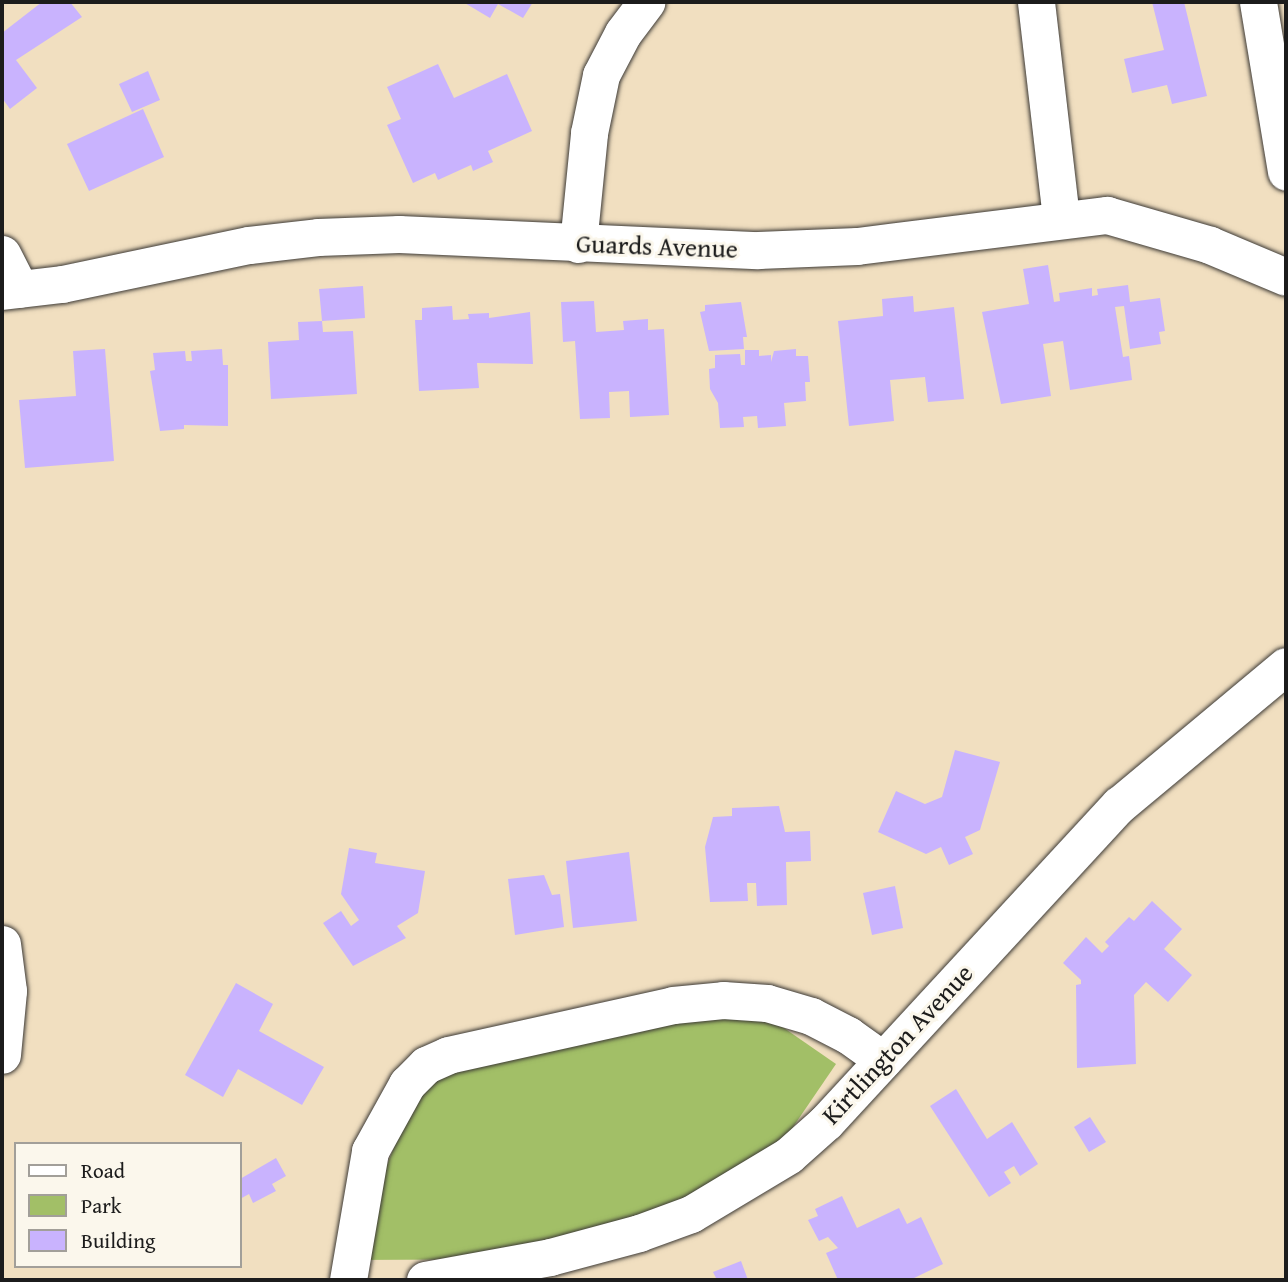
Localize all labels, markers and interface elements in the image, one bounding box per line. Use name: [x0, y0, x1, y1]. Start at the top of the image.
street label: Guards Avenue: [576, 228, 738, 264]
street label: Kirtlington Avenue: [815, 958, 979, 1130]
legend: [14, 1142, 242, 1268]
text: Road: [81, 1155, 125, 1186]
text: Park: [81, 1190, 122, 1221]
text: Building: [81, 1225, 155, 1256]

